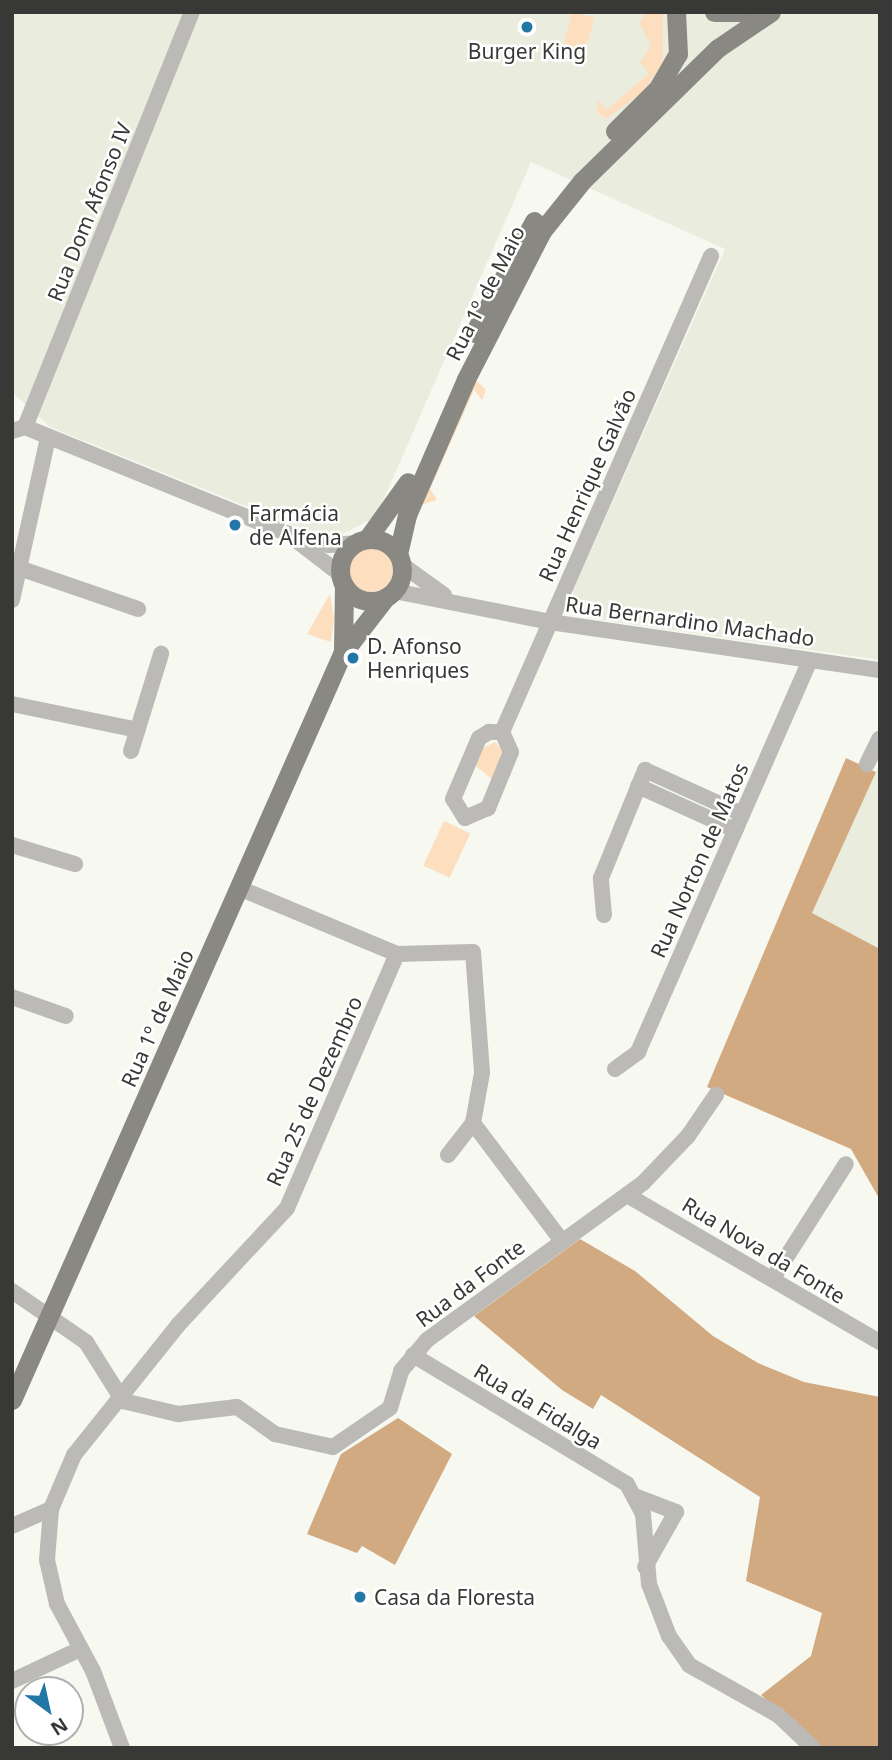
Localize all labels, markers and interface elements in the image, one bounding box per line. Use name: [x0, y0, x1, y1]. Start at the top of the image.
marker: Burger King: [519, 19, 535, 35]
place label: Burger King: [468, 38, 586, 64]
street label: Rua Dom Afonso IV: [42, 119, 136, 305]
street label: Rua 1º de Maio: [440, 221, 530, 365]
street label: Rua Henrique Galvão: [533, 385, 641, 585]
place label: Farmácia de Alfena: [249, 500, 342, 550]
marker: Farmácia de Alfena: [227, 517, 243, 533]
street label: Rua Bernardino Machado: [564, 591, 816, 651]
place label: D. Afonso Henriques: [367, 633, 469, 683]
marker: D. Afonso Henriques: [345, 650, 361, 666]
street label: Rua Norton de Matos: [645, 759, 753, 961]
street label: Rua 1º de Maio: [115, 945, 199, 1091]
street label: Rua 25 de Dezembro: [261, 992, 367, 1190]
street label: Rua Nova da Fonte: [678, 1191, 850, 1309]
street label: Rua da Fonte: [411, 1234, 529, 1332]
street label: Rua da Fidalga: [470, 1358, 606, 1454]
place label: Casa da Floresta: [374, 1584, 535, 1610]
marker: Casa da Floresta: [352, 1589, 368, 1605]
north arrow: [14, 1676, 84, 1746]
text: N: [46, 1712, 73, 1742]

